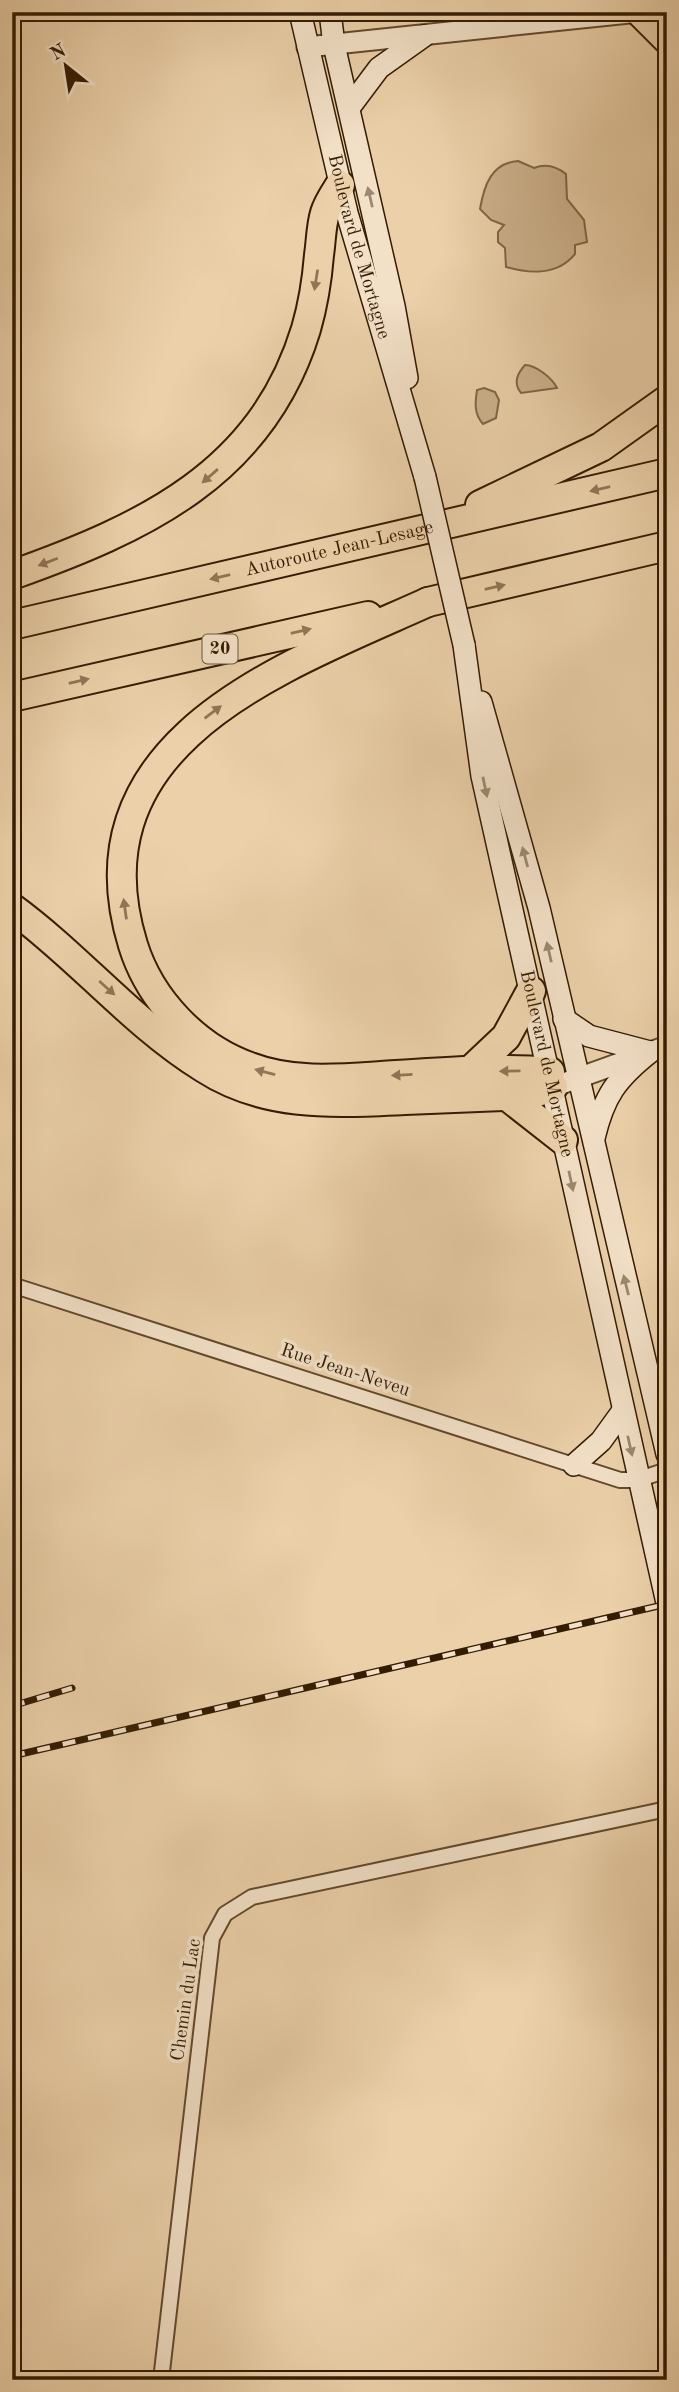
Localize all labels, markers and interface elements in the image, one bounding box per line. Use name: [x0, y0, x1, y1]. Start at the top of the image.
north arrow: [32, 32, 102, 102]
text: N: [48, 41, 70, 65]
street label: Boulevard de Mortagne: [324, 152, 393, 341]
one-way arrow: [364, 186, 375, 208]
one-way arrow: [310, 269, 321, 291]
one-way arrow: [202, 468, 219, 483]
one-way arrow: [589, 483, 611, 494]
street label: Autoroute Jean-Lesage: [243, 518, 435, 580]
one-way arrow: [37, 556, 58, 567]
one-way arrow: [209, 572, 231, 583]
one-way arrow: [484, 581, 506, 592]
one-way arrow: [290, 625, 312, 636]
road number: 20: [202, 634, 238, 664]
one-way arrow: [68, 676, 90, 687]
one-way arrow: [204, 705, 222, 719]
one-way arrow: [479, 776, 490, 798]
one-way arrow: [520, 846, 530, 867]
one-way arrow: [119, 898, 130, 920]
one-way arrow: [543, 941, 554, 963]
street label: Boulevard de Mortagne: [516, 968, 576, 1159]
one-way arrow: [98, 980, 115, 996]
one-way arrow: [499, 1065, 521, 1077]
one-way arrow: [254, 1066, 275, 1076]
one-way arrow: [391, 1070, 413, 1081]
one-way arrow: [566, 1170, 577, 1192]
one-way arrow: [620, 1274, 631, 1296]
street label: Rue Jean-Neveu: [278, 1341, 412, 1401]
one-way arrow: [625, 1435, 636, 1457]
street label: Chemin du Lac: [169, 1938, 205, 2062]

